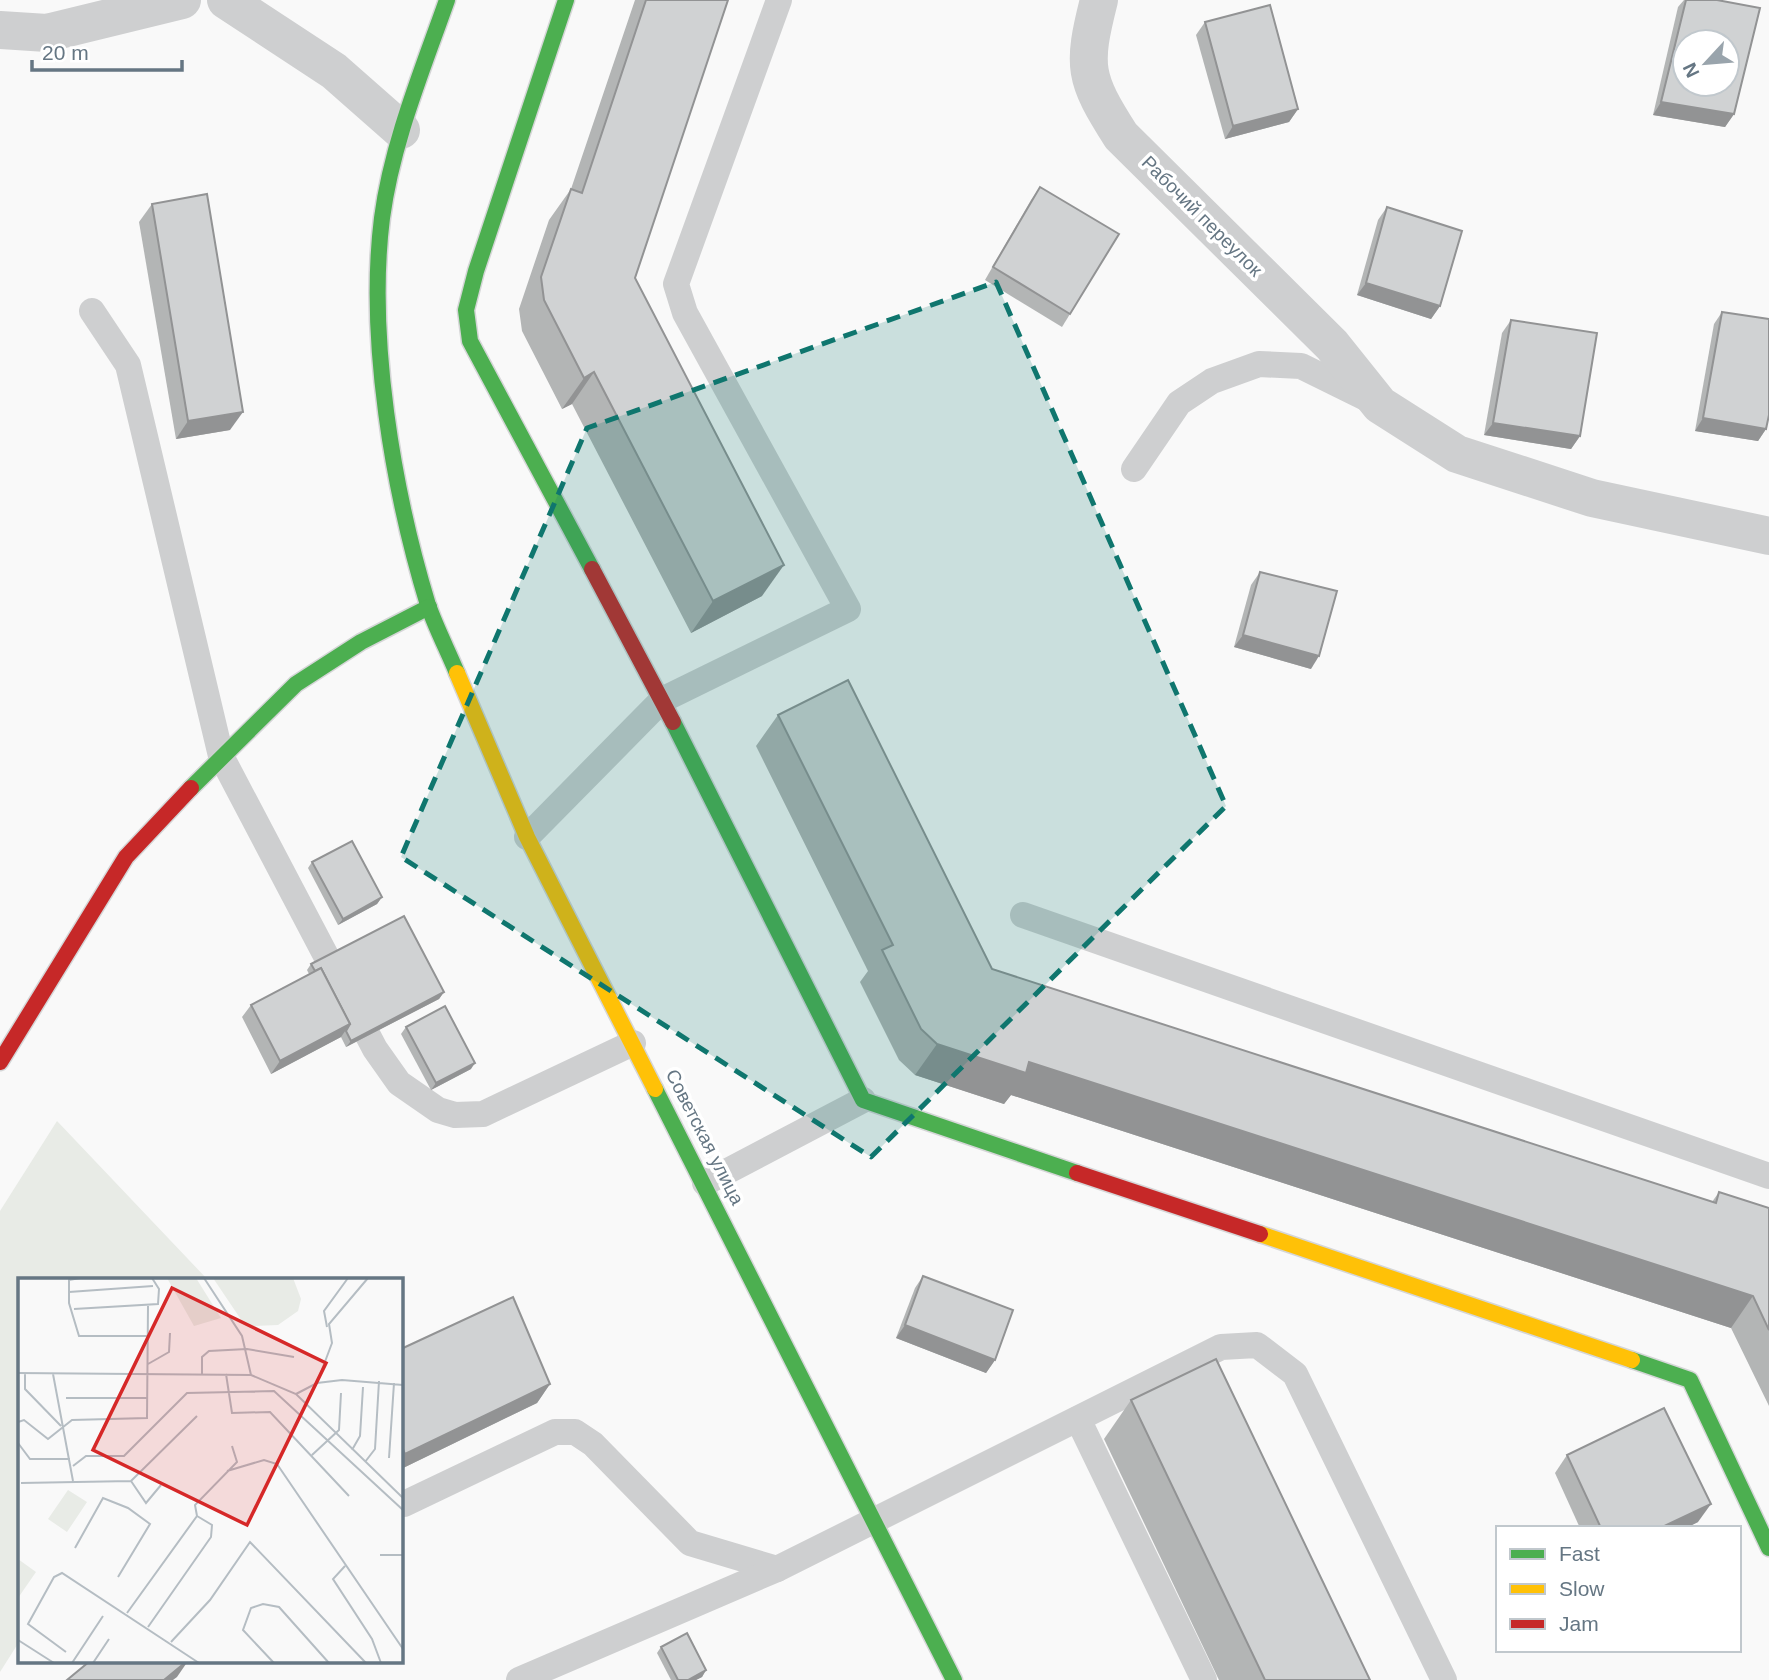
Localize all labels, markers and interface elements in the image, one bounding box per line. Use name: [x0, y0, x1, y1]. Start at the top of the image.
scale bar: [32, 28, 182, 72]
north arrow: [1671, 28, 1741, 98]
text: 20 m: [42, 41, 89, 64]
text: N: [1679, 59, 1704, 81]
street label: Рабочий переулок: [1138, 152, 1267, 281]
street label: Советская улица: [662, 1066, 748, 1209]
inset map: [18, 1278, 402, 1662]
legend: [1496, 1526, 1741, 1652]
text: Fast: [1559, 1542, 1600, 1565]
text: Slow: [1559, 1577, 1605, 1600]
text: Jam: [1559, 1612, 1599, 1635]

